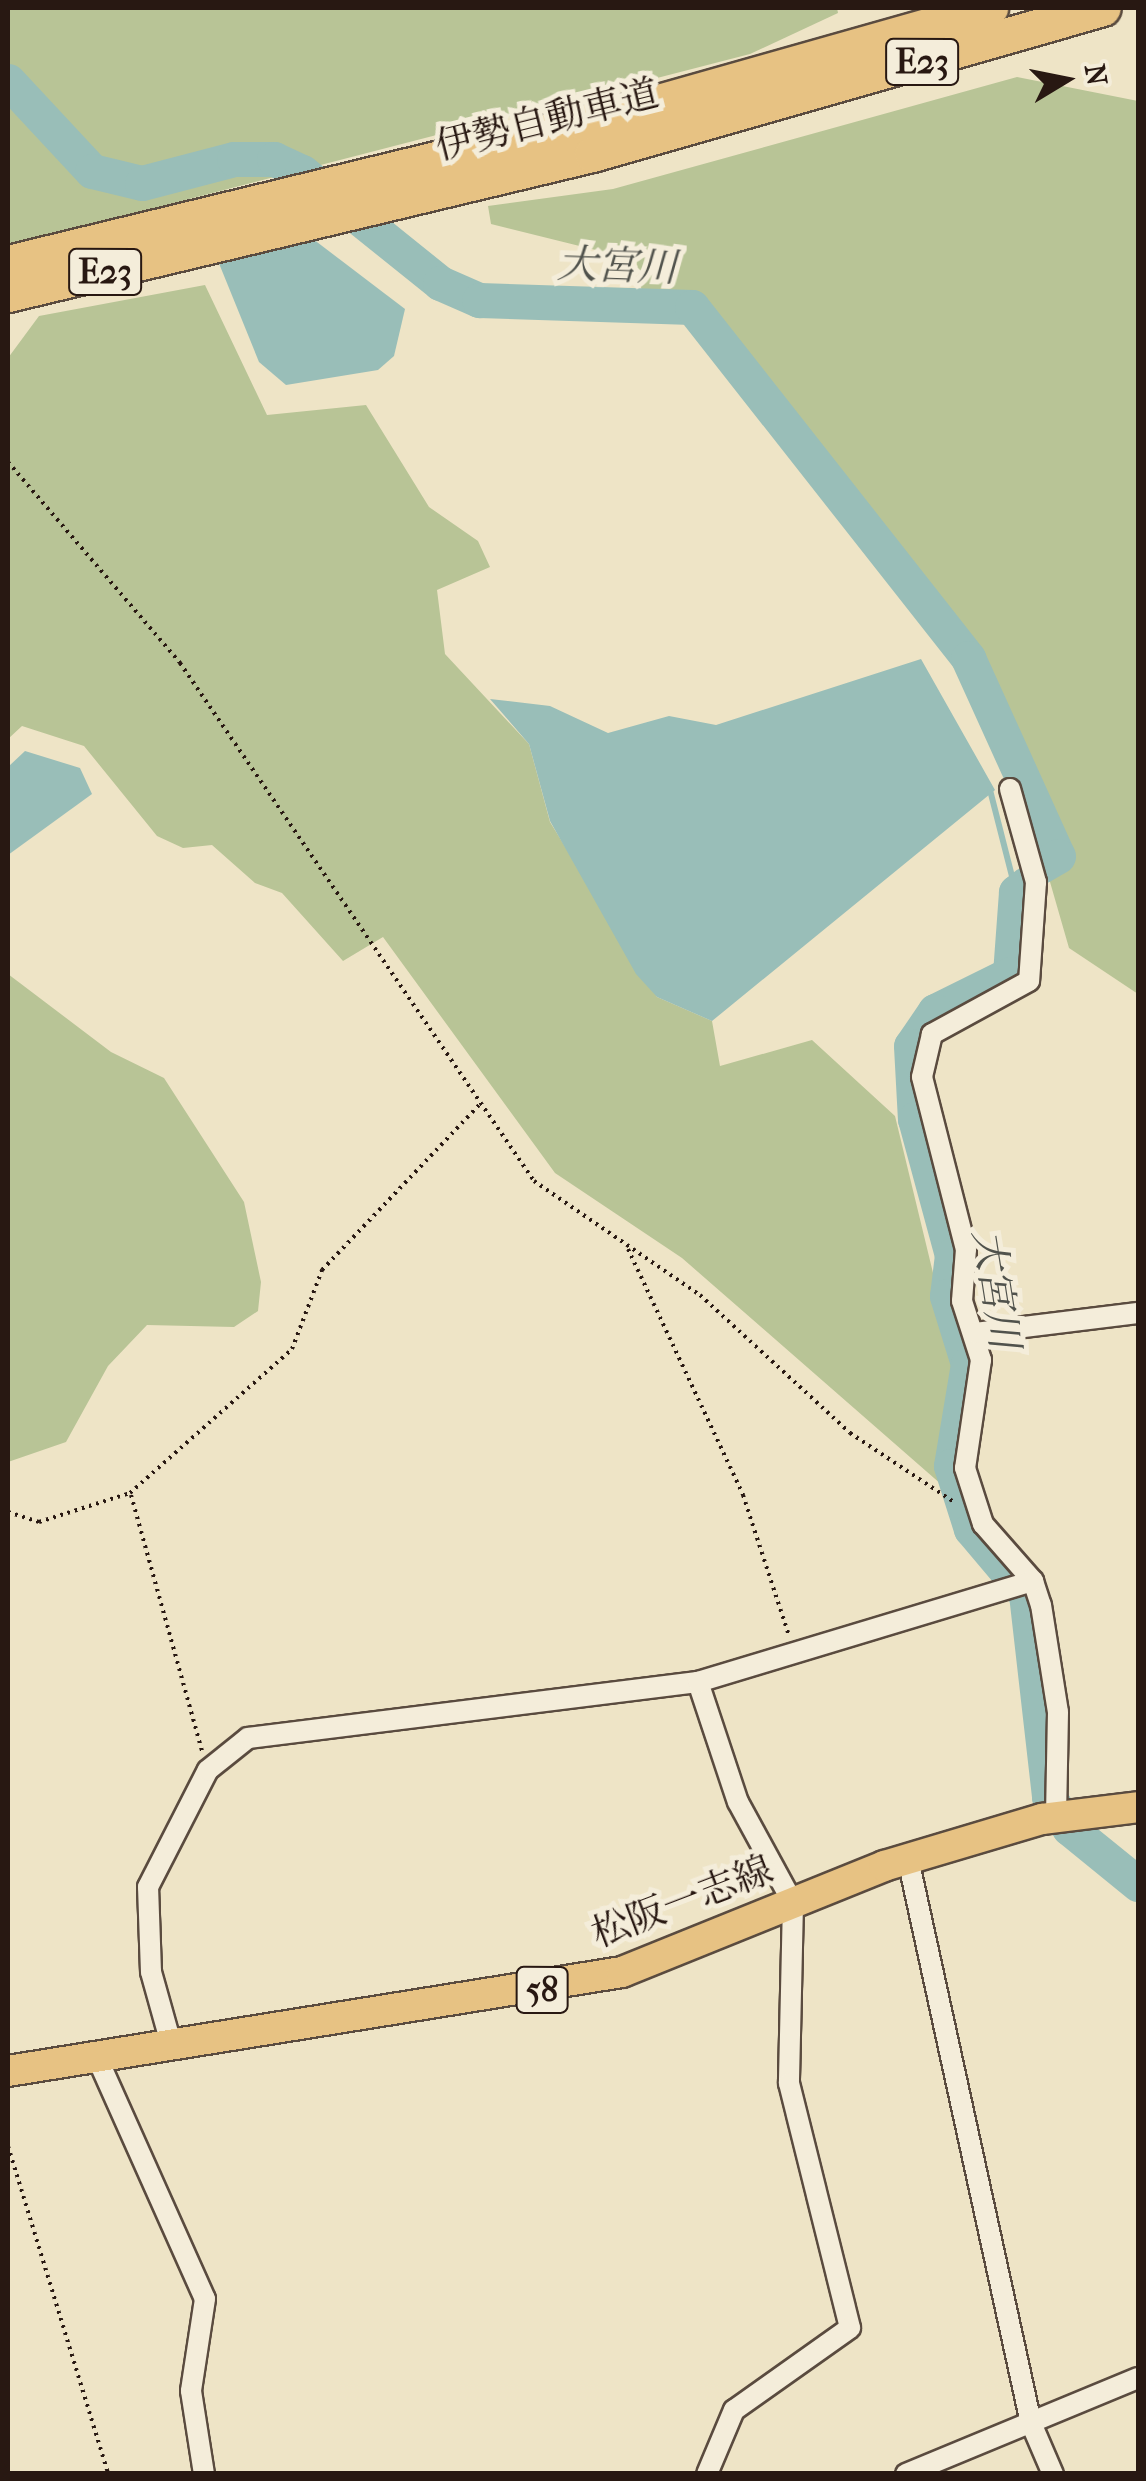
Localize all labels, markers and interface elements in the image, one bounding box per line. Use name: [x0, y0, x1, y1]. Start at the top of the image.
north arrow: [1016, 30, 1116, 130]
road number: E23: [884, 32, 960, 92]
text: N: [1078, 61, 1114, 88]
street label: 伊勢自動車道: [431, 70, 663, 170]
water label: 大宮川: [556, 240, 678, 292]
road number: E23: [68, 242, 142, 302]
water label: 大宮川: [963, 1226, 1029, 1352]
street label: 松阪一志線: [585, 1847, 779, 1957]
road number: 58: [514, 1960, 570, 2020]

